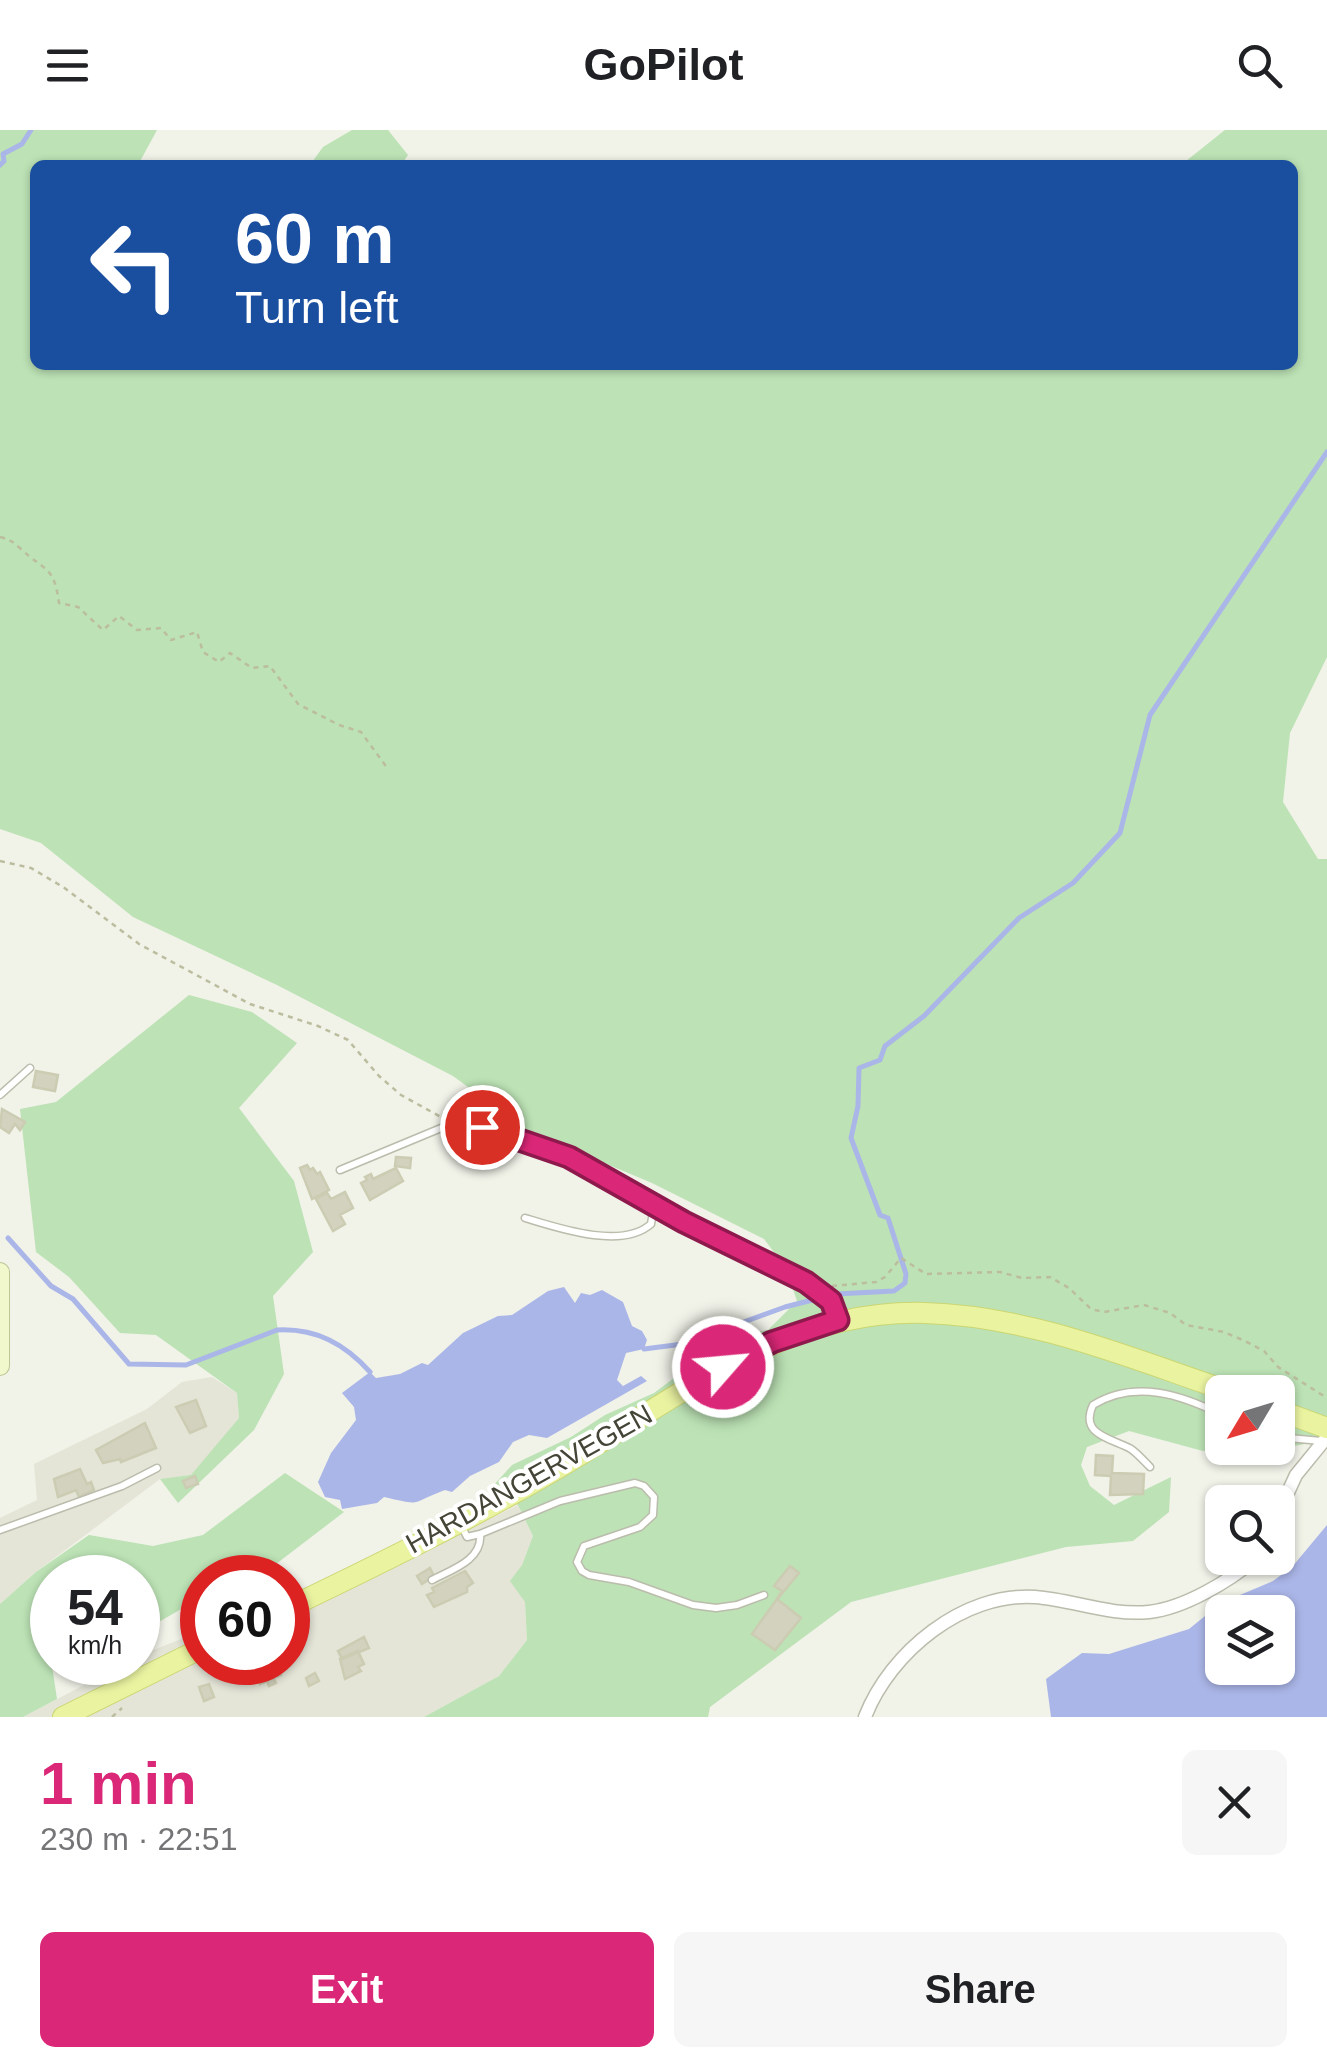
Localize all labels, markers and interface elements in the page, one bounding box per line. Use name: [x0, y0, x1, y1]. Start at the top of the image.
icon: menu: [40, 38, 95, 93]
icon: search: [1232, 38, 1287, 93]
text: GoPilot: [584, 39, 743, 90]
icon: left: [70, 200, 200, 330]
text: 60 m: [235, 200, 395, 278]
text: Turn left: [235, 282, 398, 333]
pin: [440, 1085, 525, 1170]
icon: arrive: [455, 1100, 510, 1155]
position arrow: [671, 1315, 775, 1419]
north arrow: [1205, 1375, 1295, 1465]
map controls: [1205, 1375, 1295, 1685]
street label: HARDANGERVEGEN: [401, 1398, 657, 1560]
button: search: [1205, 1485, 1295, 1575]
speed limit sign: 60: [180, 1555, 310, 1685]
text: 54: [67, 1580, 123, 1636]
button: layers: [1205, 1595, 1295, 1685]
text: km/h: [68, 1631, 122, 1659]
text: 1 min: [40, 1750, 197, 1817]
button: close: [1182, 1750, 1287, 1855]
text: 230 m · 22:51: [40, 1821, 237, 1857]
button: Exit: [40, 1932, 654, 2047]
button: Share: [674, 1932, 1287, 2047]

